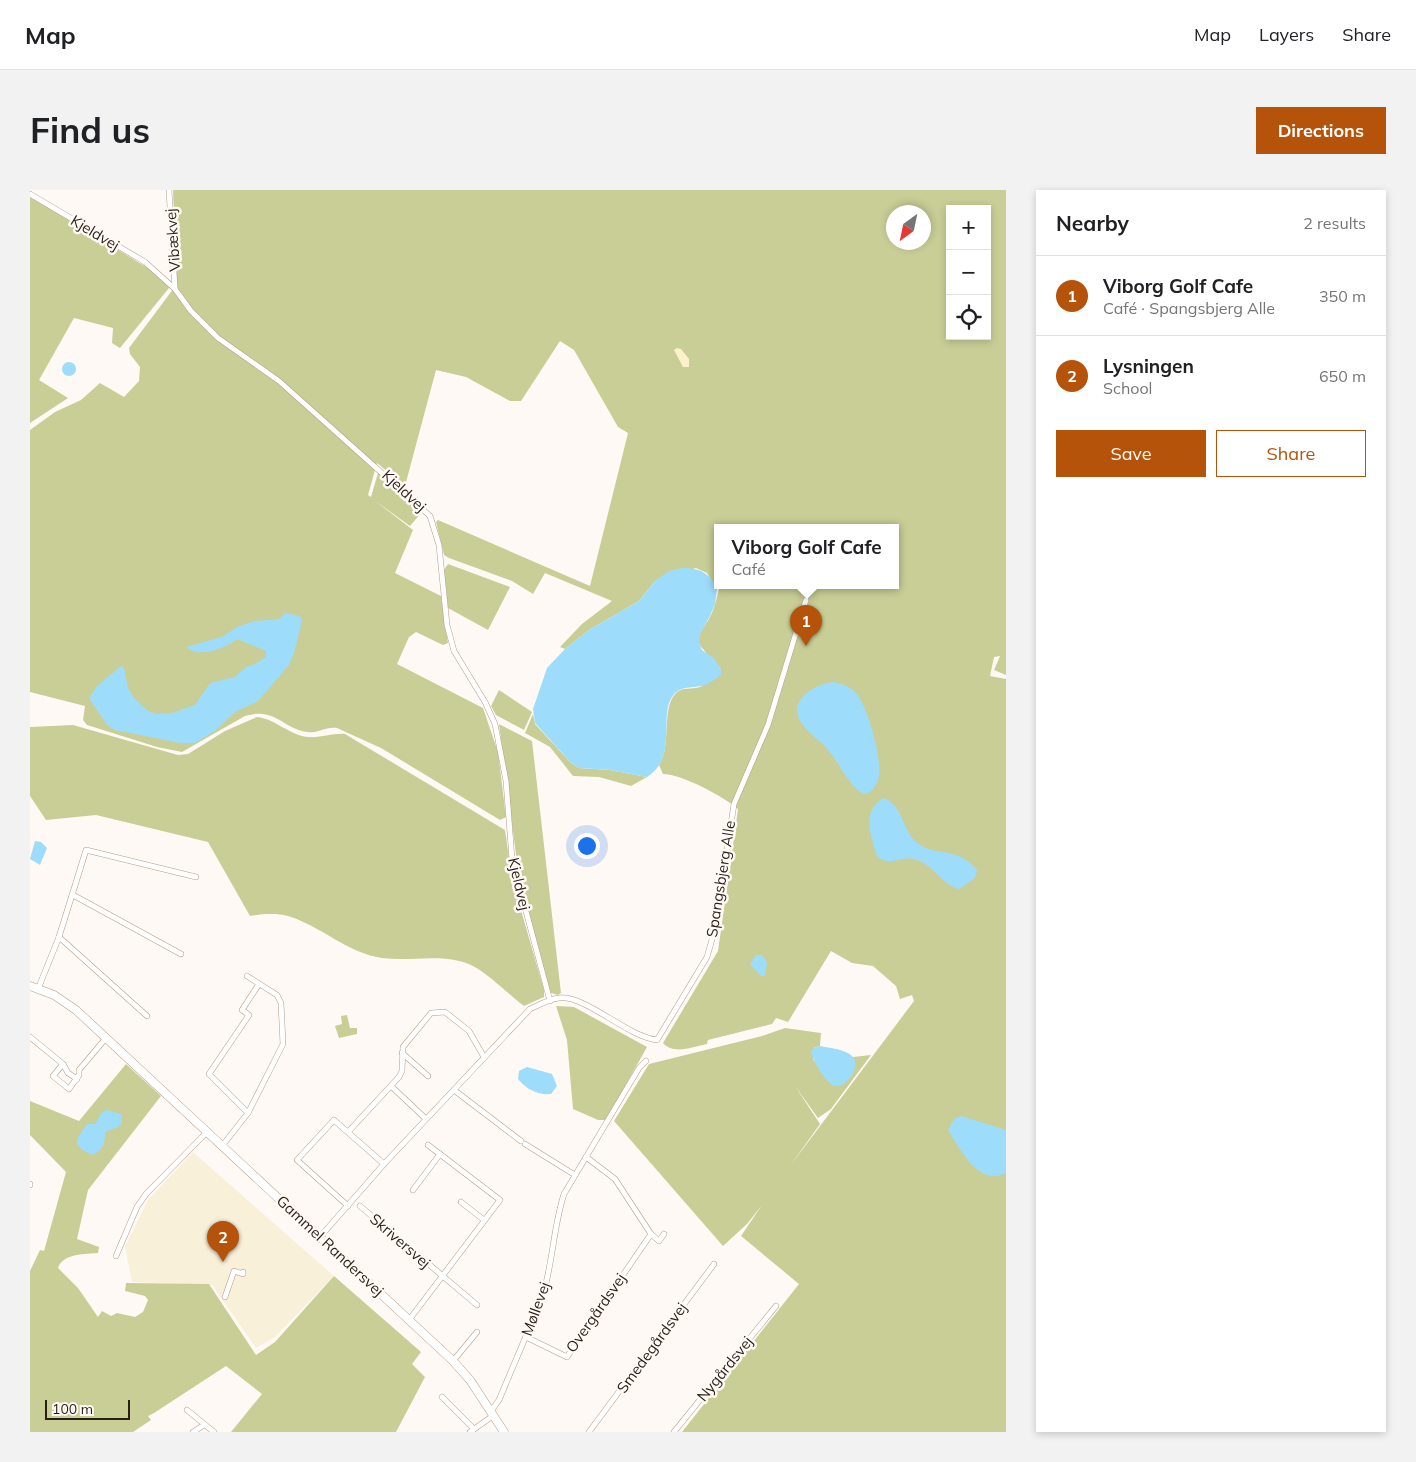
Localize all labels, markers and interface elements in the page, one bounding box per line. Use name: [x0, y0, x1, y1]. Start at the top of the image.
text: Map: [25, 20, 76, 50]
text: Map: [1194, 23, 1231, 46]
text: Layers: [1259, 23, 1314, 46]
text: Share: [1342, 23, 1391, 46]
button: Directions: [1256, 107, 1386, 154]
text: Find us: [30, 108, 150, 152]
north arrow: [886, 205, 931, 250]
map controls: [946, 205, 991, 340]
button: +: [946, 205, 991, 250]
street label: Vibækvej: [161, 208, 184, 272]
text: Nearby: [1056, 210, 1129, 236]
street label: Kjeldvej: [67, 211, 123, 254]
text: 2 results: [1303, 213, 1366, 233]
button: −: [946, 250, 991, 295]
text: Viborg Golf Cafe: [1103, 274, 1253, 298]
text: 1: [1067, 286, 1077, 306]
text: 350 m: [1319, 286, 1366, 306]
button: locate: [946, 295, 991, 340]
text: Café · Spangsbjerg Alle: [1103, 298, 1275, 318]
text: Lysningen: [1103, 354, 1194, 378]
text: 2: [1067, 366, 1077, 386]
text: 650 m: [1319, 366, 1366, 386]
text: School: [1103, 378, 1152, 398]
button: Save: [1056, 430, 1206, 477]
button: Share: [1216, 430, 1366, 477]
street label: Kjeldvej: [378, 465, 430, 516]
popup: [714, 524, 899, 589]
text: Viborg Golf Cafe: [731, 535, 882, 559]
text: Café: [731, 559, 766, 579]
pin: 1: [790, 605, 822, 646]
street label: Spangsbjerg Alle: [702, 819, 739, 939]
your location: [574, 833, 600, 859]
street label: Kjeldvej: [504, 856, 535, 912]
street label: Gammel Randersvej: [273, 1191, 388, 1300]
street label: Skriversvej: [366, 1209, 435, 1272]
pin: 2: [207, 1221, 239, 1262]
street label: Overgårdsvej: [561, 1269, 630, 1356]
street label: Møllevej: [517, 1279, 554, 1338]
street label: Smedegårdsvej: [612, 1299, 691, 1397]
street label: Nygårdsvej: [693, 1332, 757, 1405]
scale bar: [45, 1397, 130, 1420]
text: 100 m: [52, 1400, 93, 1418]

